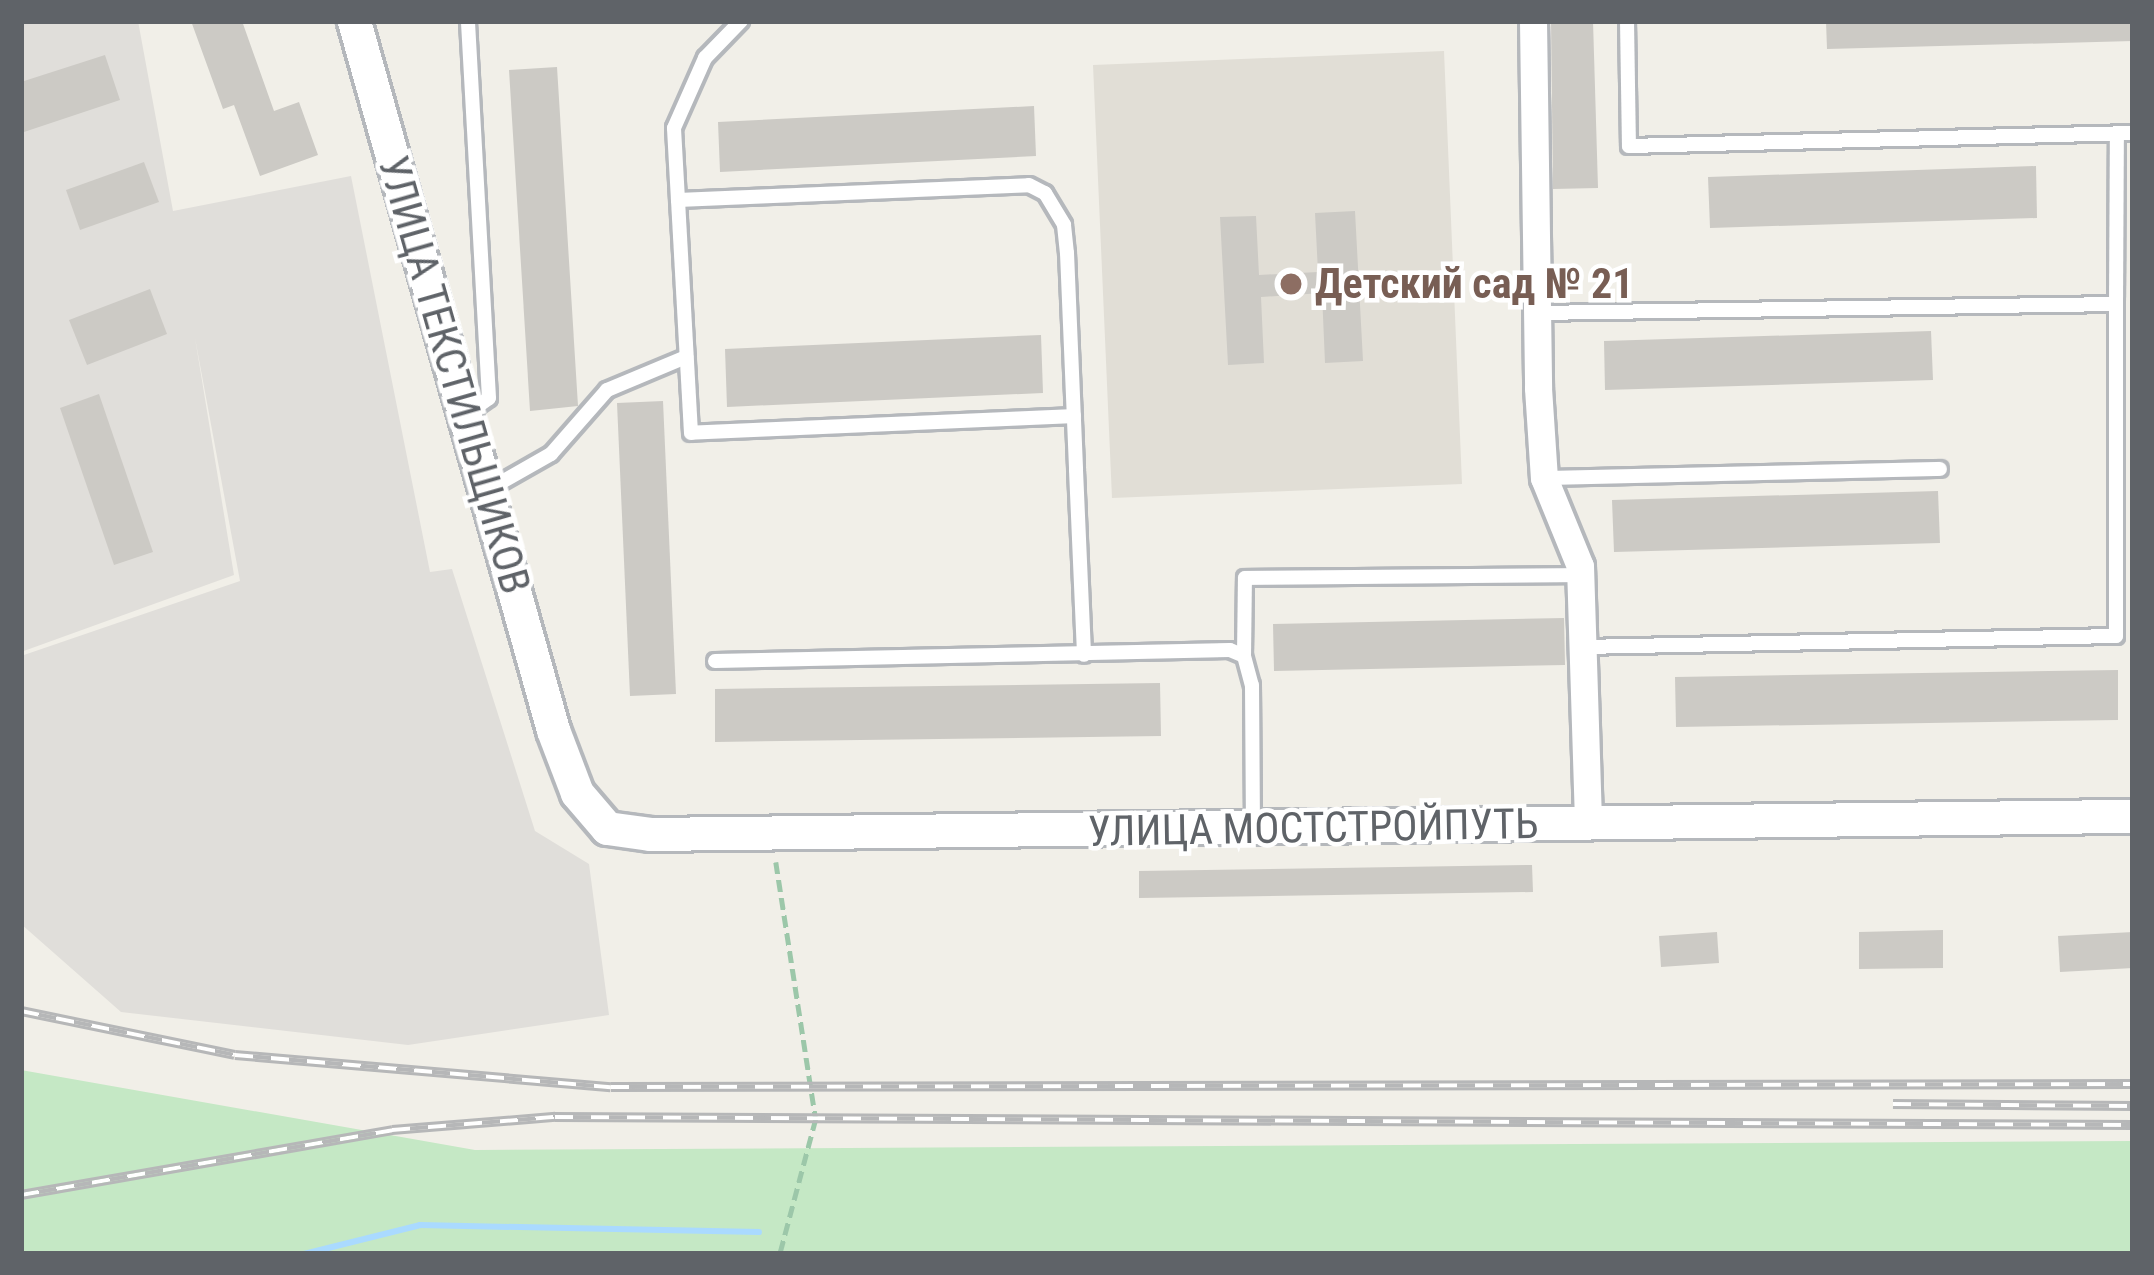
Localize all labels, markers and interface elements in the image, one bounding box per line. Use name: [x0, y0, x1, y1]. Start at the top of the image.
street label: УЛИЦА ТЕКСТИЛЬЩИКОВ: [367, 150, 541, 600]
place label: Детский сад № 21: [1315, 259, 1634, 309]
marker: Детский сад № 21: [1278, 271, 1304, 297]
street label: УЛИЦА МОСТСТРОЙПУТЬ: [1087, 799, 1539, 857]

